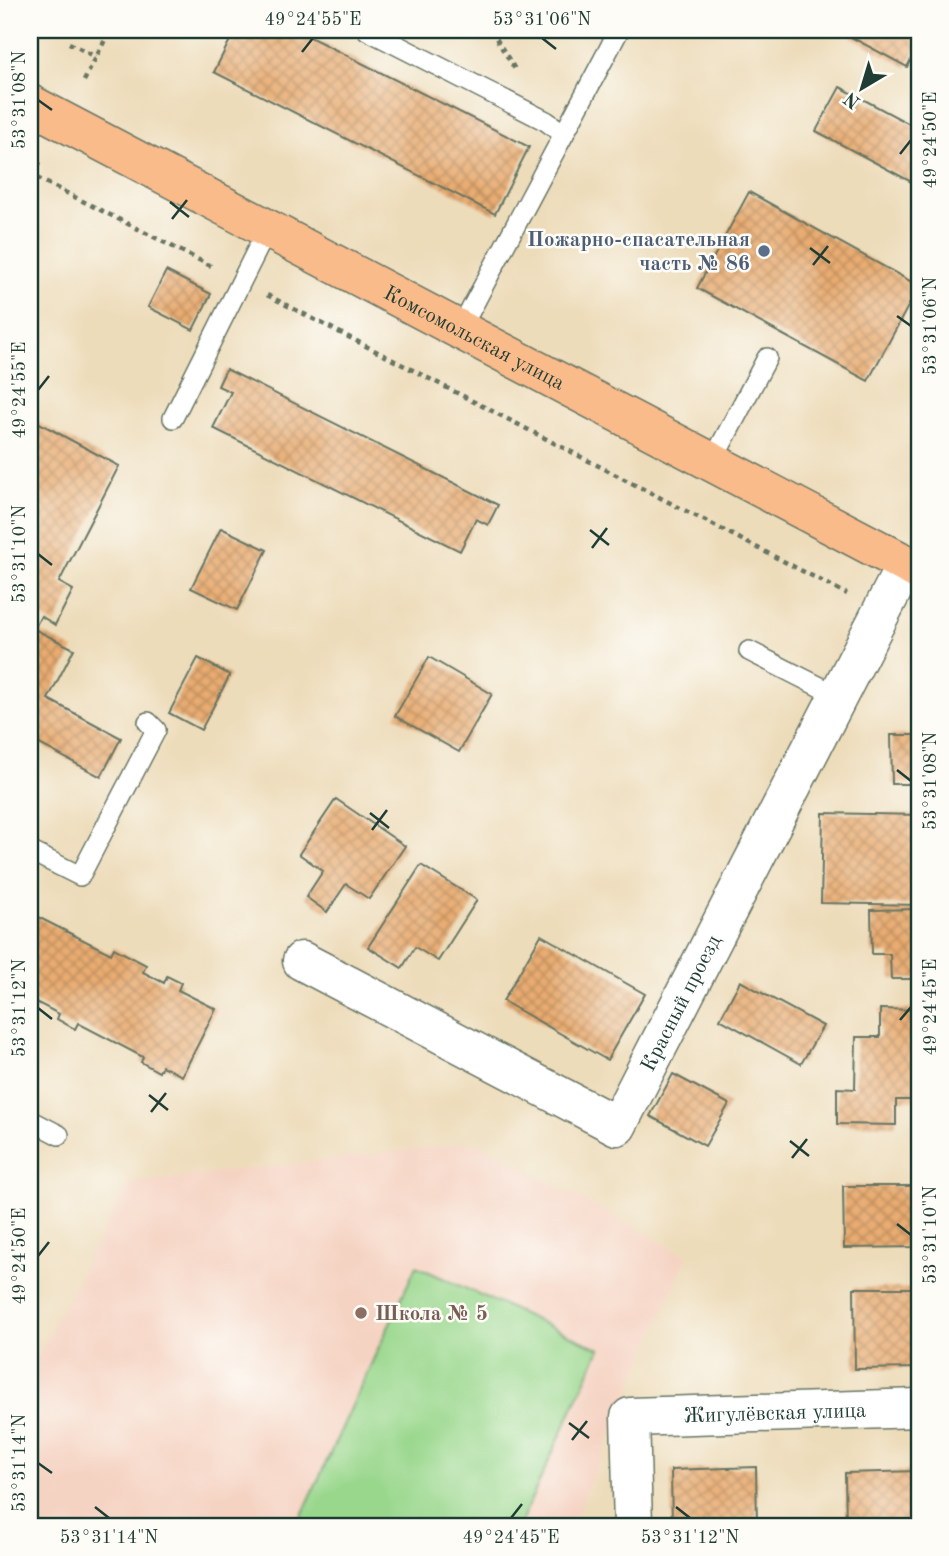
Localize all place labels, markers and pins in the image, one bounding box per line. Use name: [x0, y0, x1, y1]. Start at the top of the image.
place label: Пожарно-спасательная часть № 86: [527, 230, 750, 275]
marker: Пожарно-спасательная часть № 86: [756, 243, 772, 259]
place label: Школа № 5: [375, 1304, 488, 1325]
marker: Школа № 5: [353, 1305, 369, 1321]

